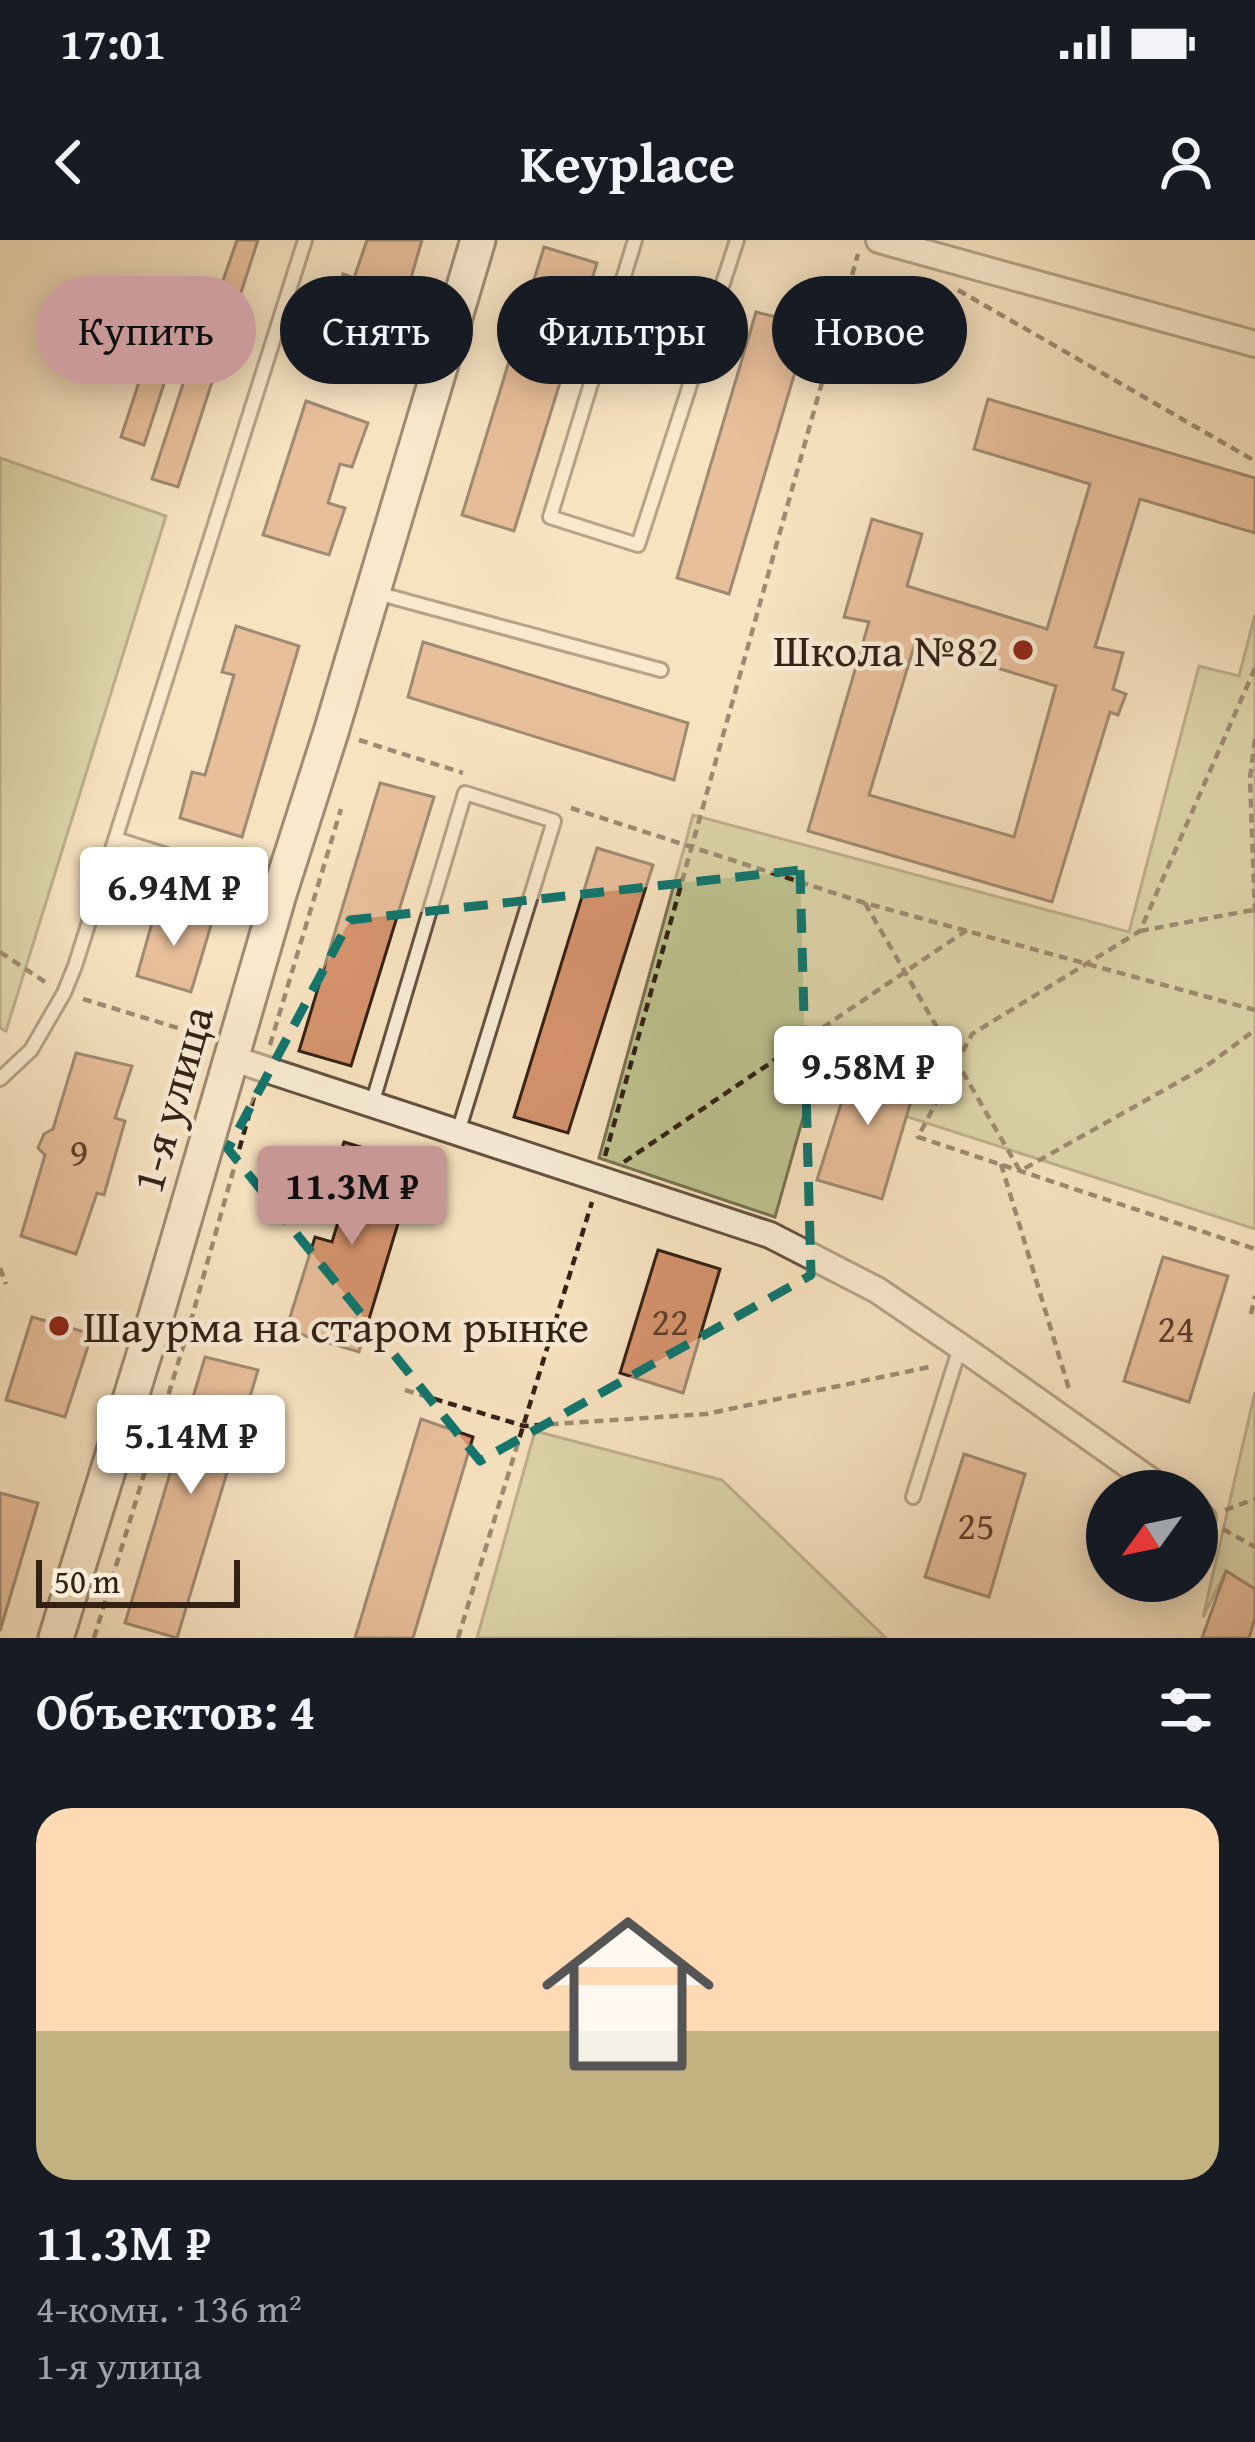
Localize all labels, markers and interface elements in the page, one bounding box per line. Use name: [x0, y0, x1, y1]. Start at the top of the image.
text: 17:01: [60, 10, 166, 75]
text: Keyplace: [520, 123, 735, 202]
icon: back: [36, 129, 102, 195]
icon: person: [1153, 129, 1219, 195]
chip: Купить: [36, 276, 256, 384]
chip: Снять: [280, 276, 473, 384]
chip: Фильтры: [497, 276, 748, 384]
chip: Новое: [772, 276, 967, 384]
place label: Школа №82: [773, 617, 999, 682]
marker: Школа №82: [1010, 637, 1036, 663]
pin: 6.94M ₽: [63, 847, 285, 949]
text: 6.94M ₽: [107, 857, 241, 914]
street label: 1-я улица: [114, 997, 229, 1200]
pin: 9.58M ₽: [757, 1026, 979, 1128]
text: 9.58M ₽: [801, 1036, 935, 1093]
house number: 9: [70, 1123, 88, 1180]
pin: 11.3M ₽: [241, 1146, 463, 1248]
text: 11.3M ₽: [285, 1156, 419, 1213]
house number: 22: [651, 1292, 689, 1349]
place label: Шаурма на старом рынке: [83, 1293, 589, 1358]
house number: 24: [1157, 1299, 1195, 1356]
marker: Шаурма на старом рынке: [46, 1313, 72, 1339]
pin: 5.14M ₽: [80, 1395, 302, 1497]
text: 5.14M ₽: [124, 1405, 258, 1462]
north arrow: [1086, 1470, 1218, 1602]
map controls: [1086, 1470, 1218, 1602]
house number: 25: [957, 1496, 995, 1553]
scale bar: [36, 1554, 240, 1607]
text: 50 m: [54, 1557, 120, 1605]
text: Объектов: 4: [36, 1673, 316, 1748]
icon: filters: [1153, 1677, 1219, 1743]
icon: home: [520, 1886, 736, 2102]
text: 11.3M ₽: [36, 2204, 211, 2279]
text: 4-комн. · 136 m²: [36, 2279, 302, 2336]
text: 1-я улица: [36, 2336, 202, 2393]

